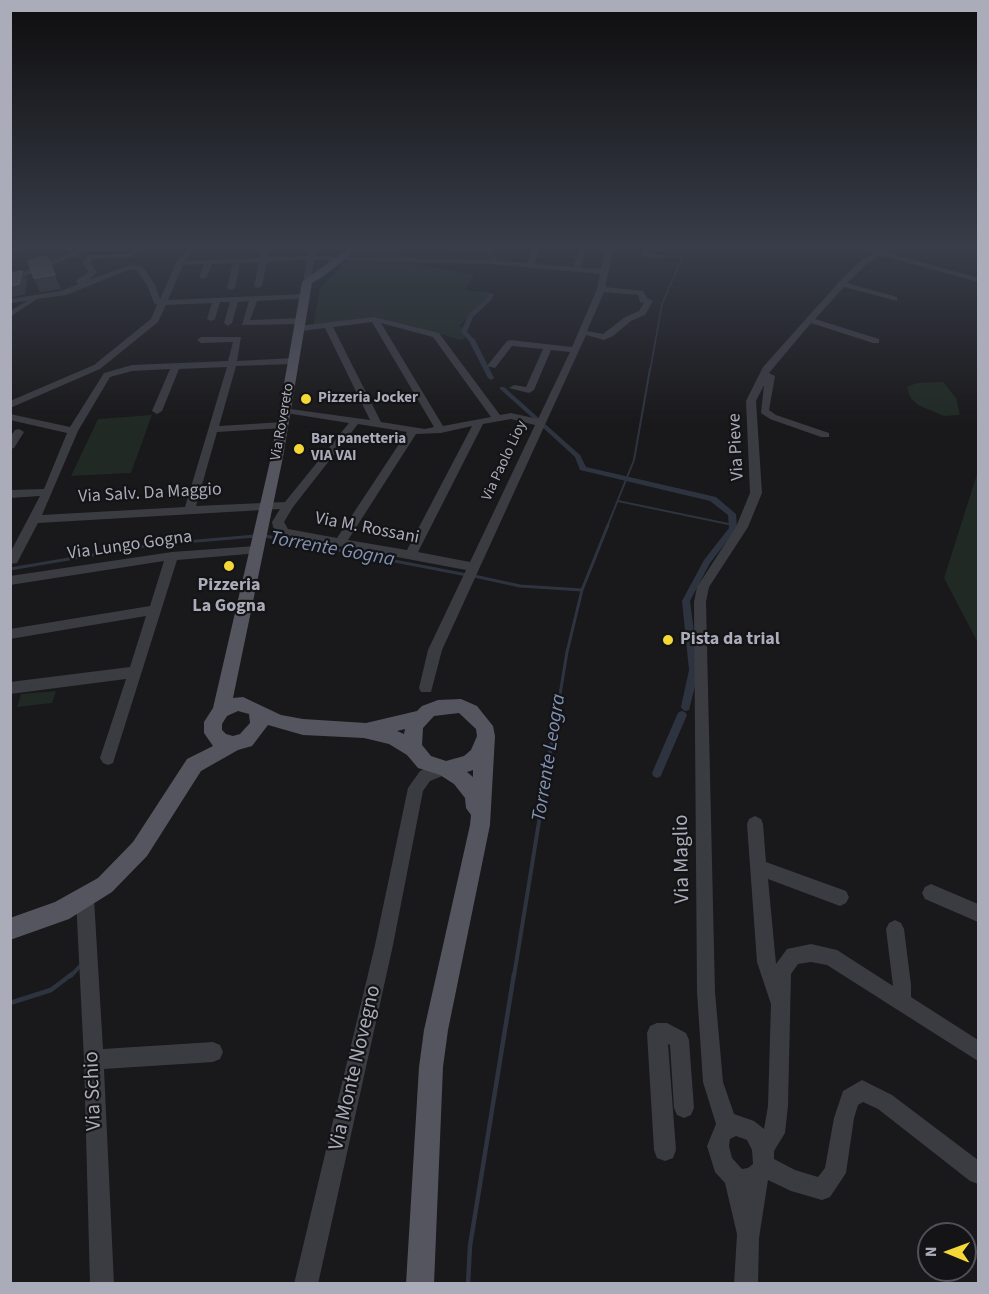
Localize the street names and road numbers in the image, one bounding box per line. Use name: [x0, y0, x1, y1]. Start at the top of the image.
street label: Via Rovereto: [267, 382, 299, 462]
street label: Via Pieve: [724, 413, 750, 481]
street label: Via Paolo Lioy: [479, 418, 531, 504]
street label: Via Salv. Da Maggio: [78, 479, 222, 509]
street label: Via M. Rossani: [313, 508, 421, 550]
street label: Via Lungo Gogna: [66, 527, 194, 565]
street label: Via Maglio: [670, 814, 696, 904]
street label: Via Monte Novegno: [325, 983, 387, 1153]
street label: Via Schio: [80, 1051, 108, 1131]

